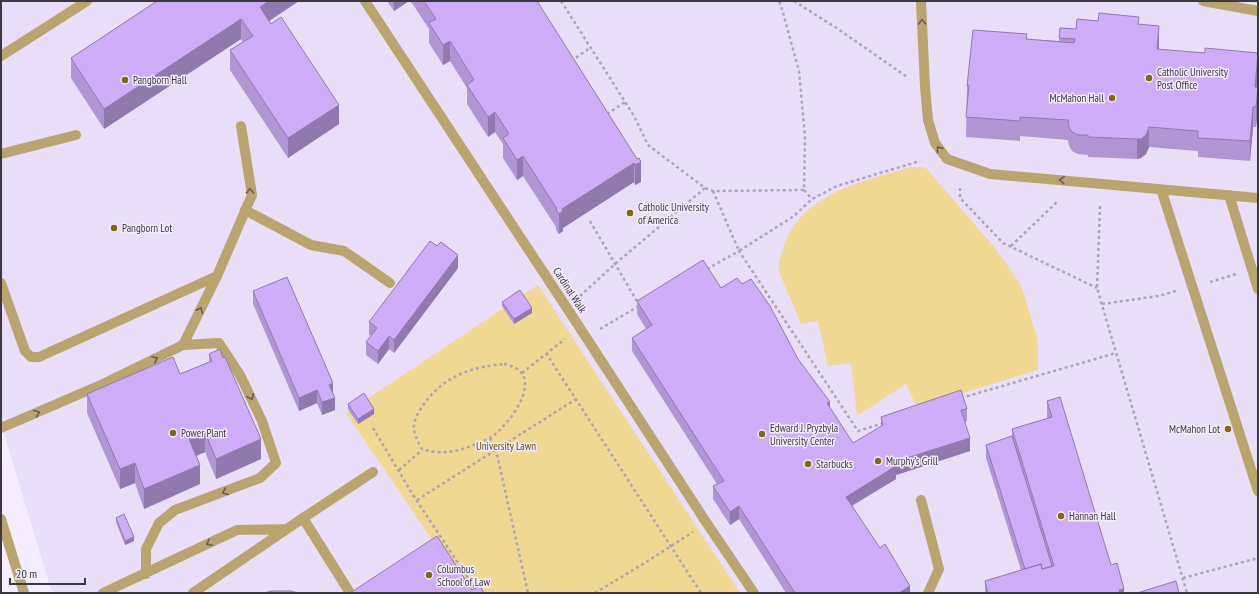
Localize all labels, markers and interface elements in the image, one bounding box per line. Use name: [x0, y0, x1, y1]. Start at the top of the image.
one-way arrow: [918, 19, 926, 25]
place label: Catholic University Post Office: [1157, 65, 1229, 92]
place label: Pangborn Hall: [133, 73, 187, 87]
marker: Catholic University Post Office: [1144, 73, 1154, 83]
marker: Pangborn Hall: [120, 75, 130, 85]
place label: McMahon Hall: [1049, 91, 1104, 105]
marker: McMahon Hall: [1107, 93, 1117, 103]
one-way arrow: [937, 147, 944, 154]
one-way arrow: [1059, 175, 1065, 184]
one-way arrow: [246, 188, 254, 194]
place label: Catholic University of America: [638, 200, 710, 227]
marker: Catholic University of America: [625, 208, 635, 218]
place label: Pangborn Lot: [122, 221, 172, 235]
marker: Pangborn Lot: [109, 223, 119, 233]
street label: Cardinal Walk: [550, 265, 590, 316]
one-way arrow: [195, 307, 203, 315]
one-way arrow: [151, 356, 158, 364]
one-way arrow: [246, 393, 254, 401]
one-way arrow: [33, 409, 40, 417]
place label: Edward J. Pryzbyla University Center: [770, 421, 838, 448]
place label: McMahon Lot: [1169, 422, 1220, 436]
marker: McMahon Lot: [1223, 424, 1233, 434]
place label: Power Plant: [181, 426, 226, 440]
marker: Power Plant: [168, 428, 178, 438]
marker: Edward J. Pryzbyla University Center: [757, 429, 767, 439]
park label: University Lawn: [476, 439, 536, 453]
place label: Murphy’s Grill: [886, 454, 938, 468]
marker: Murphy’s Grill: [873, 456, 883, 466]
place label: Starbucks: [816, 457, 853, 471]
marker: Starbucks: [803, 459, 813, 469]
one-way arrow: [222, 487, 230, 495]
place label: Hannan Hall: [1069, 509, 1116, 523]
marker: Hannan Hall: [1056, 511, 1066, 521]
one-way arrow: [206, 538, 214, 546]
scale bar: [10, 560, 85, 586]
place label: Columbus School of Law: [437, 562, 490, 589]
text: 20 m: [16, 566, 37, 581]
marker: Columbus School of Law: [424, 570, 434, 580]

